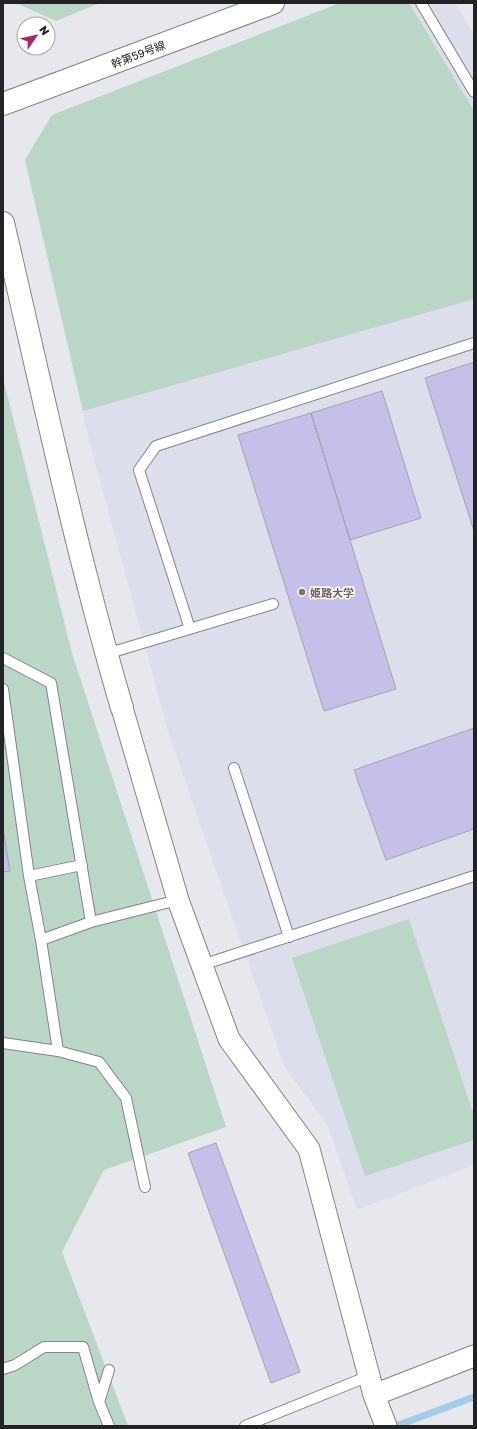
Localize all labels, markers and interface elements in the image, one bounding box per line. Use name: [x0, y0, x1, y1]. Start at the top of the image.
north arrow: [16, 16, 56, 56]
text: N: [37, 23, 52, 37]
street label: 幹第59号線: [109, 38, 167, 70]
place label: 姫路大学: [310, 586, 354, 599]
marker: 姫路大学: [297, 587, 307, 597]

